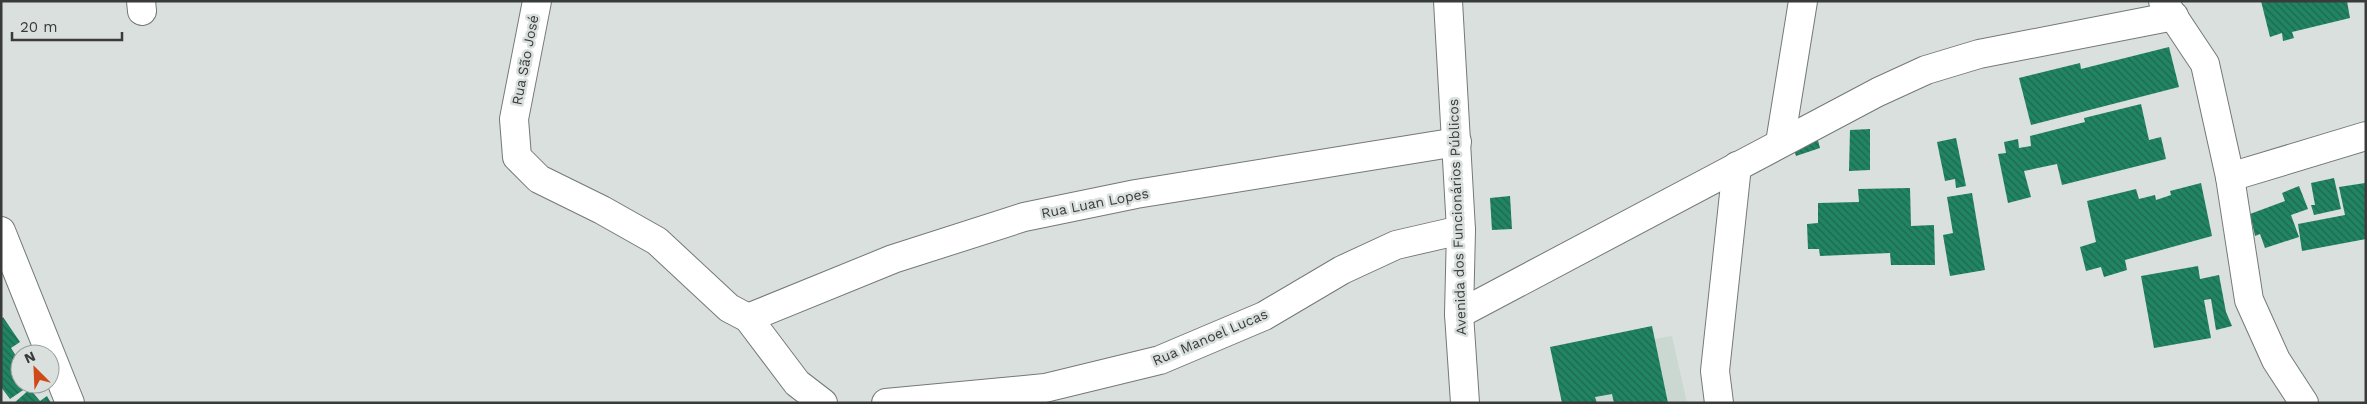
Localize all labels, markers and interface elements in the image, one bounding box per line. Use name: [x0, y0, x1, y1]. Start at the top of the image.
scale bar: [12, 10, 122, 42]
street label: Rua São José: [508, 14, 542, 106]
text: 20 m: [20, 18, 58, 36]
street label: Avenida dos Funcionários Públicos: [1445, 99, 1469, 335]
street label: Rua Luan Lopes: [1040, 185, 1150, 221]
street label: Rua Manoel Lucas: [1150, 305, 1270, 369]
north arrow: [10, 344, 60, 394]
text: N: [22, 348, 38, 367]

